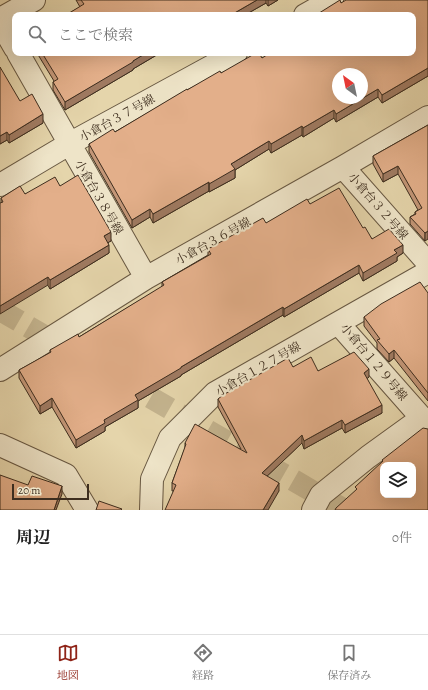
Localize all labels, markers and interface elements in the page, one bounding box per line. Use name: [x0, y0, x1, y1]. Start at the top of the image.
search box: [12, 12, 416, 56]
icon: search: [26, 23, 48, 45]
text: ここで検索: [58, 25, 133, 45]
north arrow: [332, 68, 368, 104]
street label: 小倉台３７号線: [76, 91, 158, 145]
street label: 小倉台３８号線: [71, 157, 127, 237]
street label: 小倉台３２号線: [344, 169, 412, 243]
street label: 小倉台３６号線: [172, 214, 254, 268]
street label: 小倉台１２９号線: [337, 320, 411, 404]
street label: 小倉台１２７号線: [212, 338, 304, 400]
map controls: [380, 462, 416, 498]
button: layers: [380, 462, 416, 498]
scale bar: [12, 482, 89, 501]
text: 20 m: [18, 483, 40, 498]
text: 周辺: [16, 526, 50, 549]
text: 0件: [392, 529, 412, 546]
tab: 地図: [57, 642, 79, 683]
tab: 経路: [192, 642, 214, 683]
tab: 保存済み: [327, 642, 371, 683]

